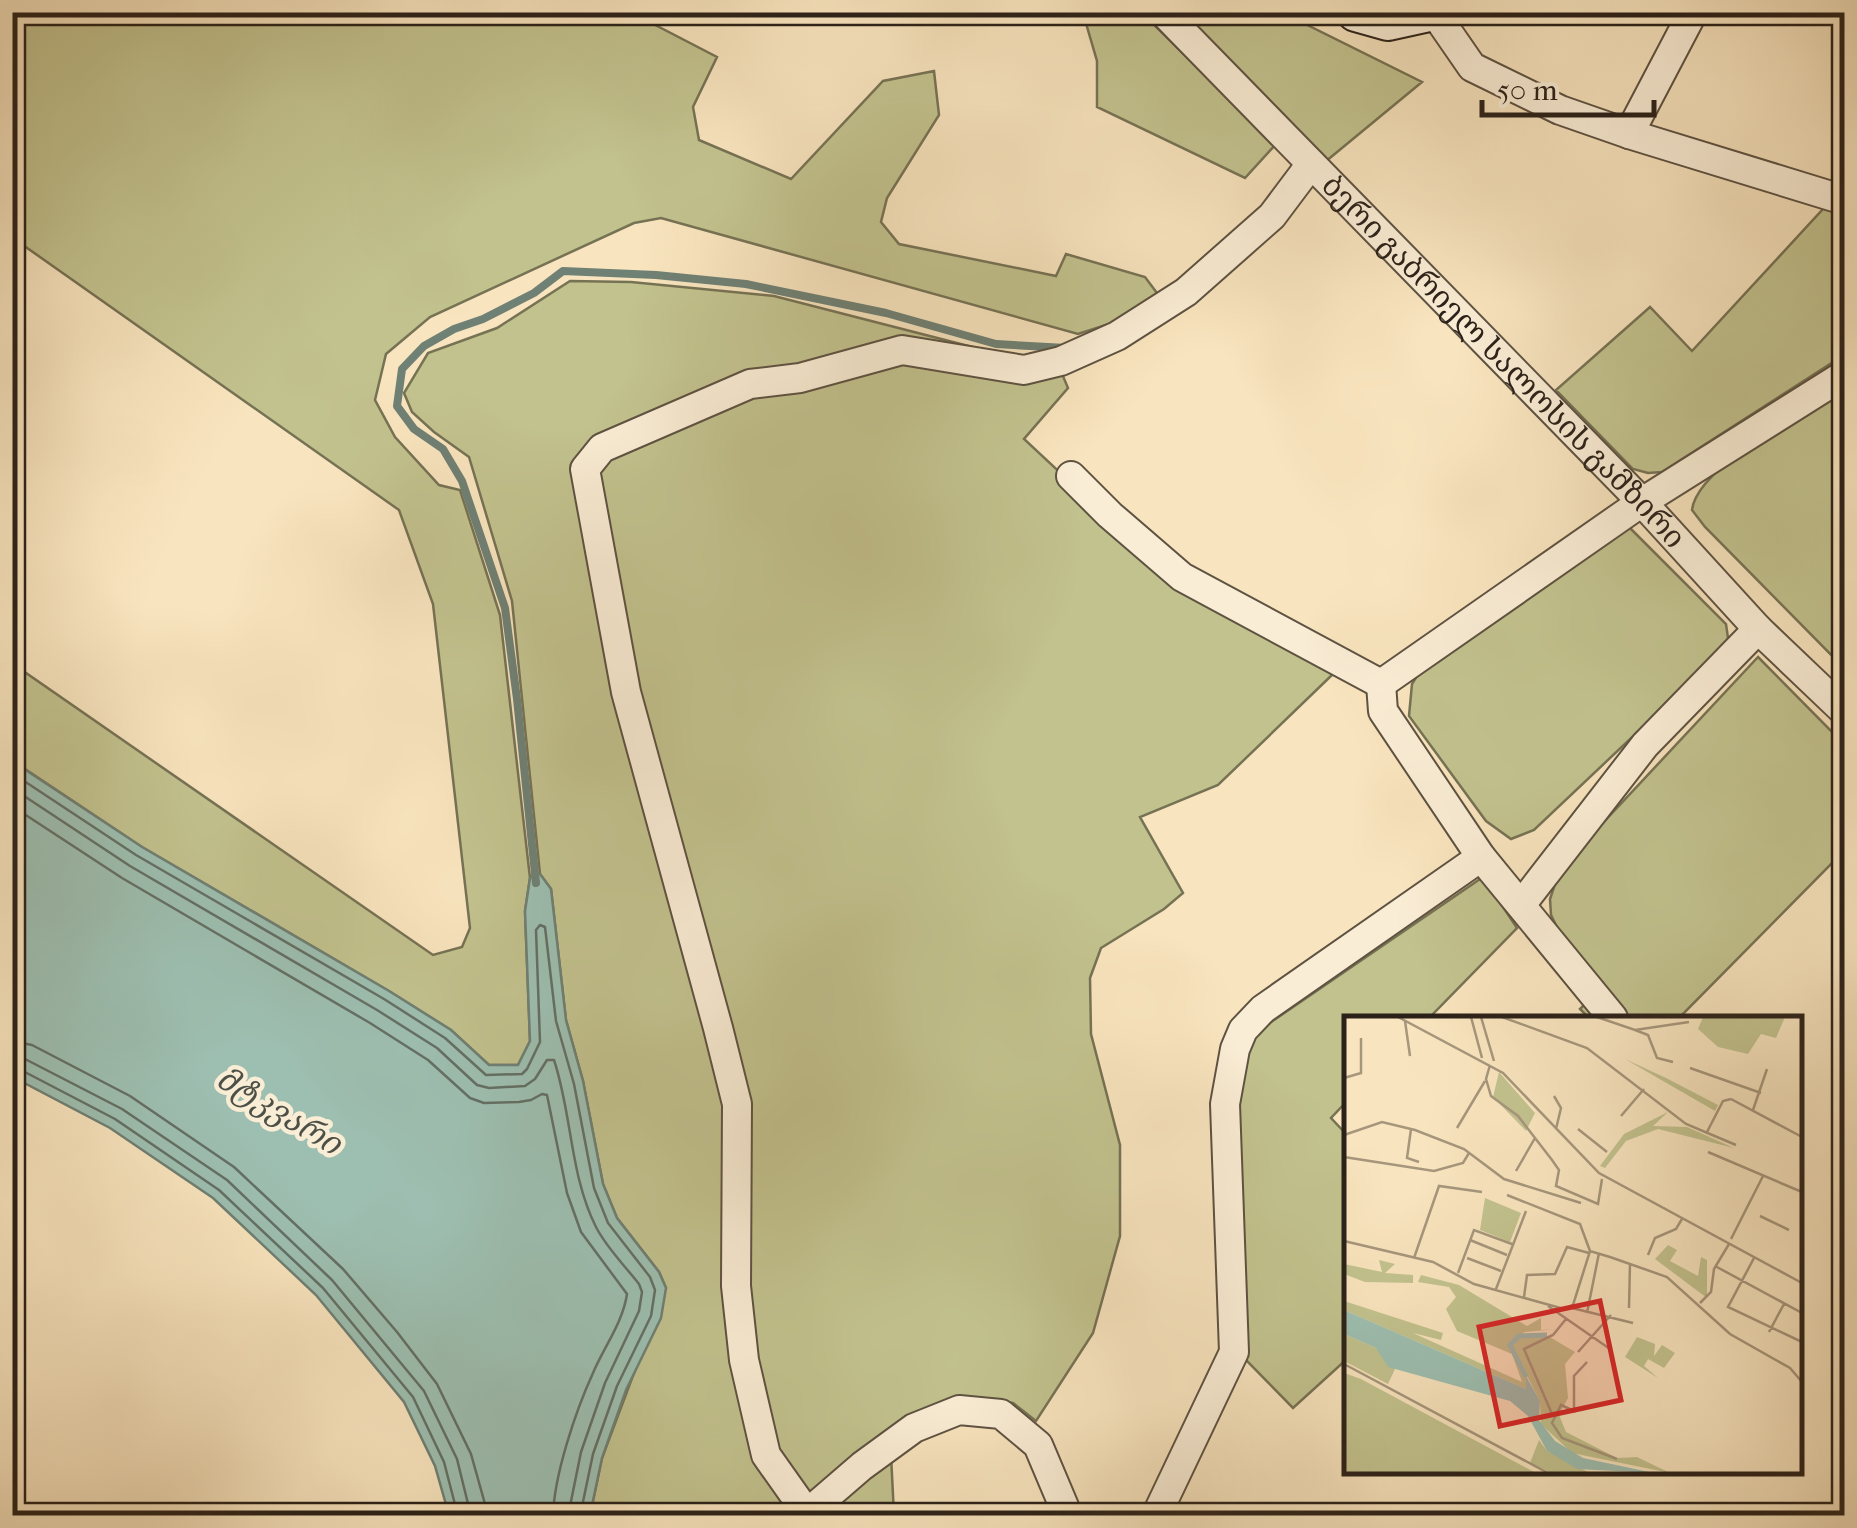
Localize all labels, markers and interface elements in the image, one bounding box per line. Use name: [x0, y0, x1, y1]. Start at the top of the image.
scale bar: [1482, 55, 1654, 117]
text: 50 m: [1497, 73, 1558, 108]
street label: ბერი გაბრიელ სალოსის გამზირი: [1315, 168, 1693, 555]
inset map: [1344, 1016, 1802, 1473]
water label: მტკვარი: [210, 1059, 350, 1164]

